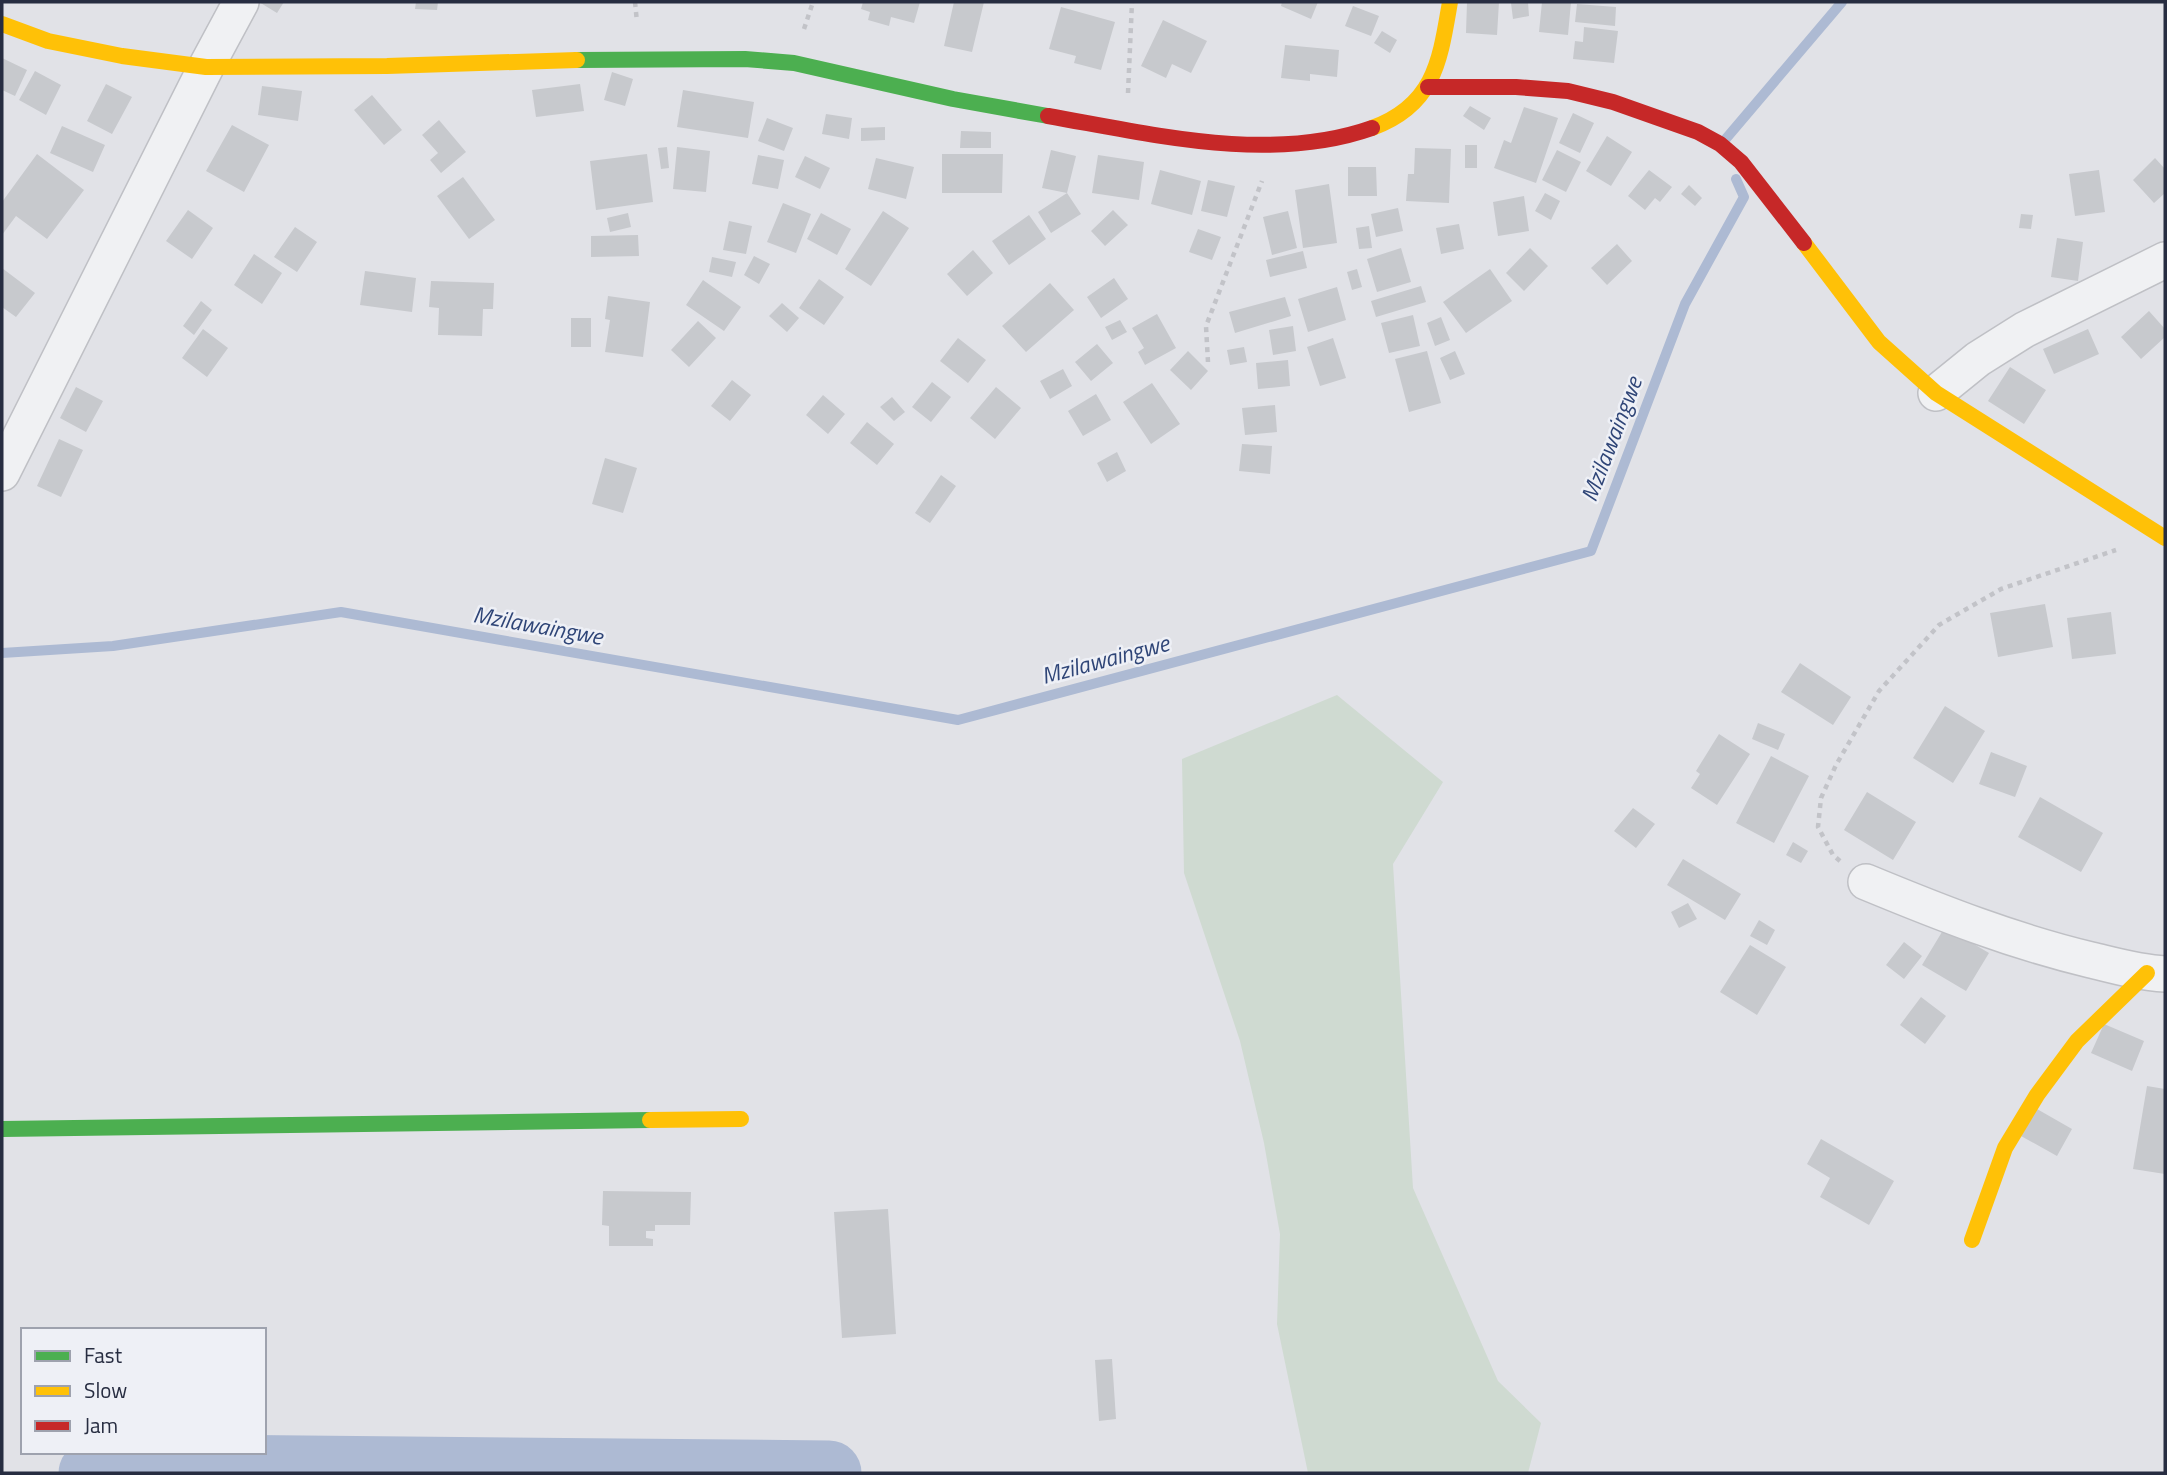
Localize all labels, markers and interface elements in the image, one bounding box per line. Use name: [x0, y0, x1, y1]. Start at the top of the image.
water label: Mzilawaingwe: [1571, 370, 1651, 506]
water label: Mzilawaingwe: [470, 596, 607, 654]
water label: Mzilawaingwe: [1037, 625, 1174, 693]
legend: [21, 1328, 266, 1454]
text: Fast: [84, 1339, 123, 1371]
text: Slow: [84, 1374, 127, 1406]
text: Jam: [84, 1409, 118, 1441]

